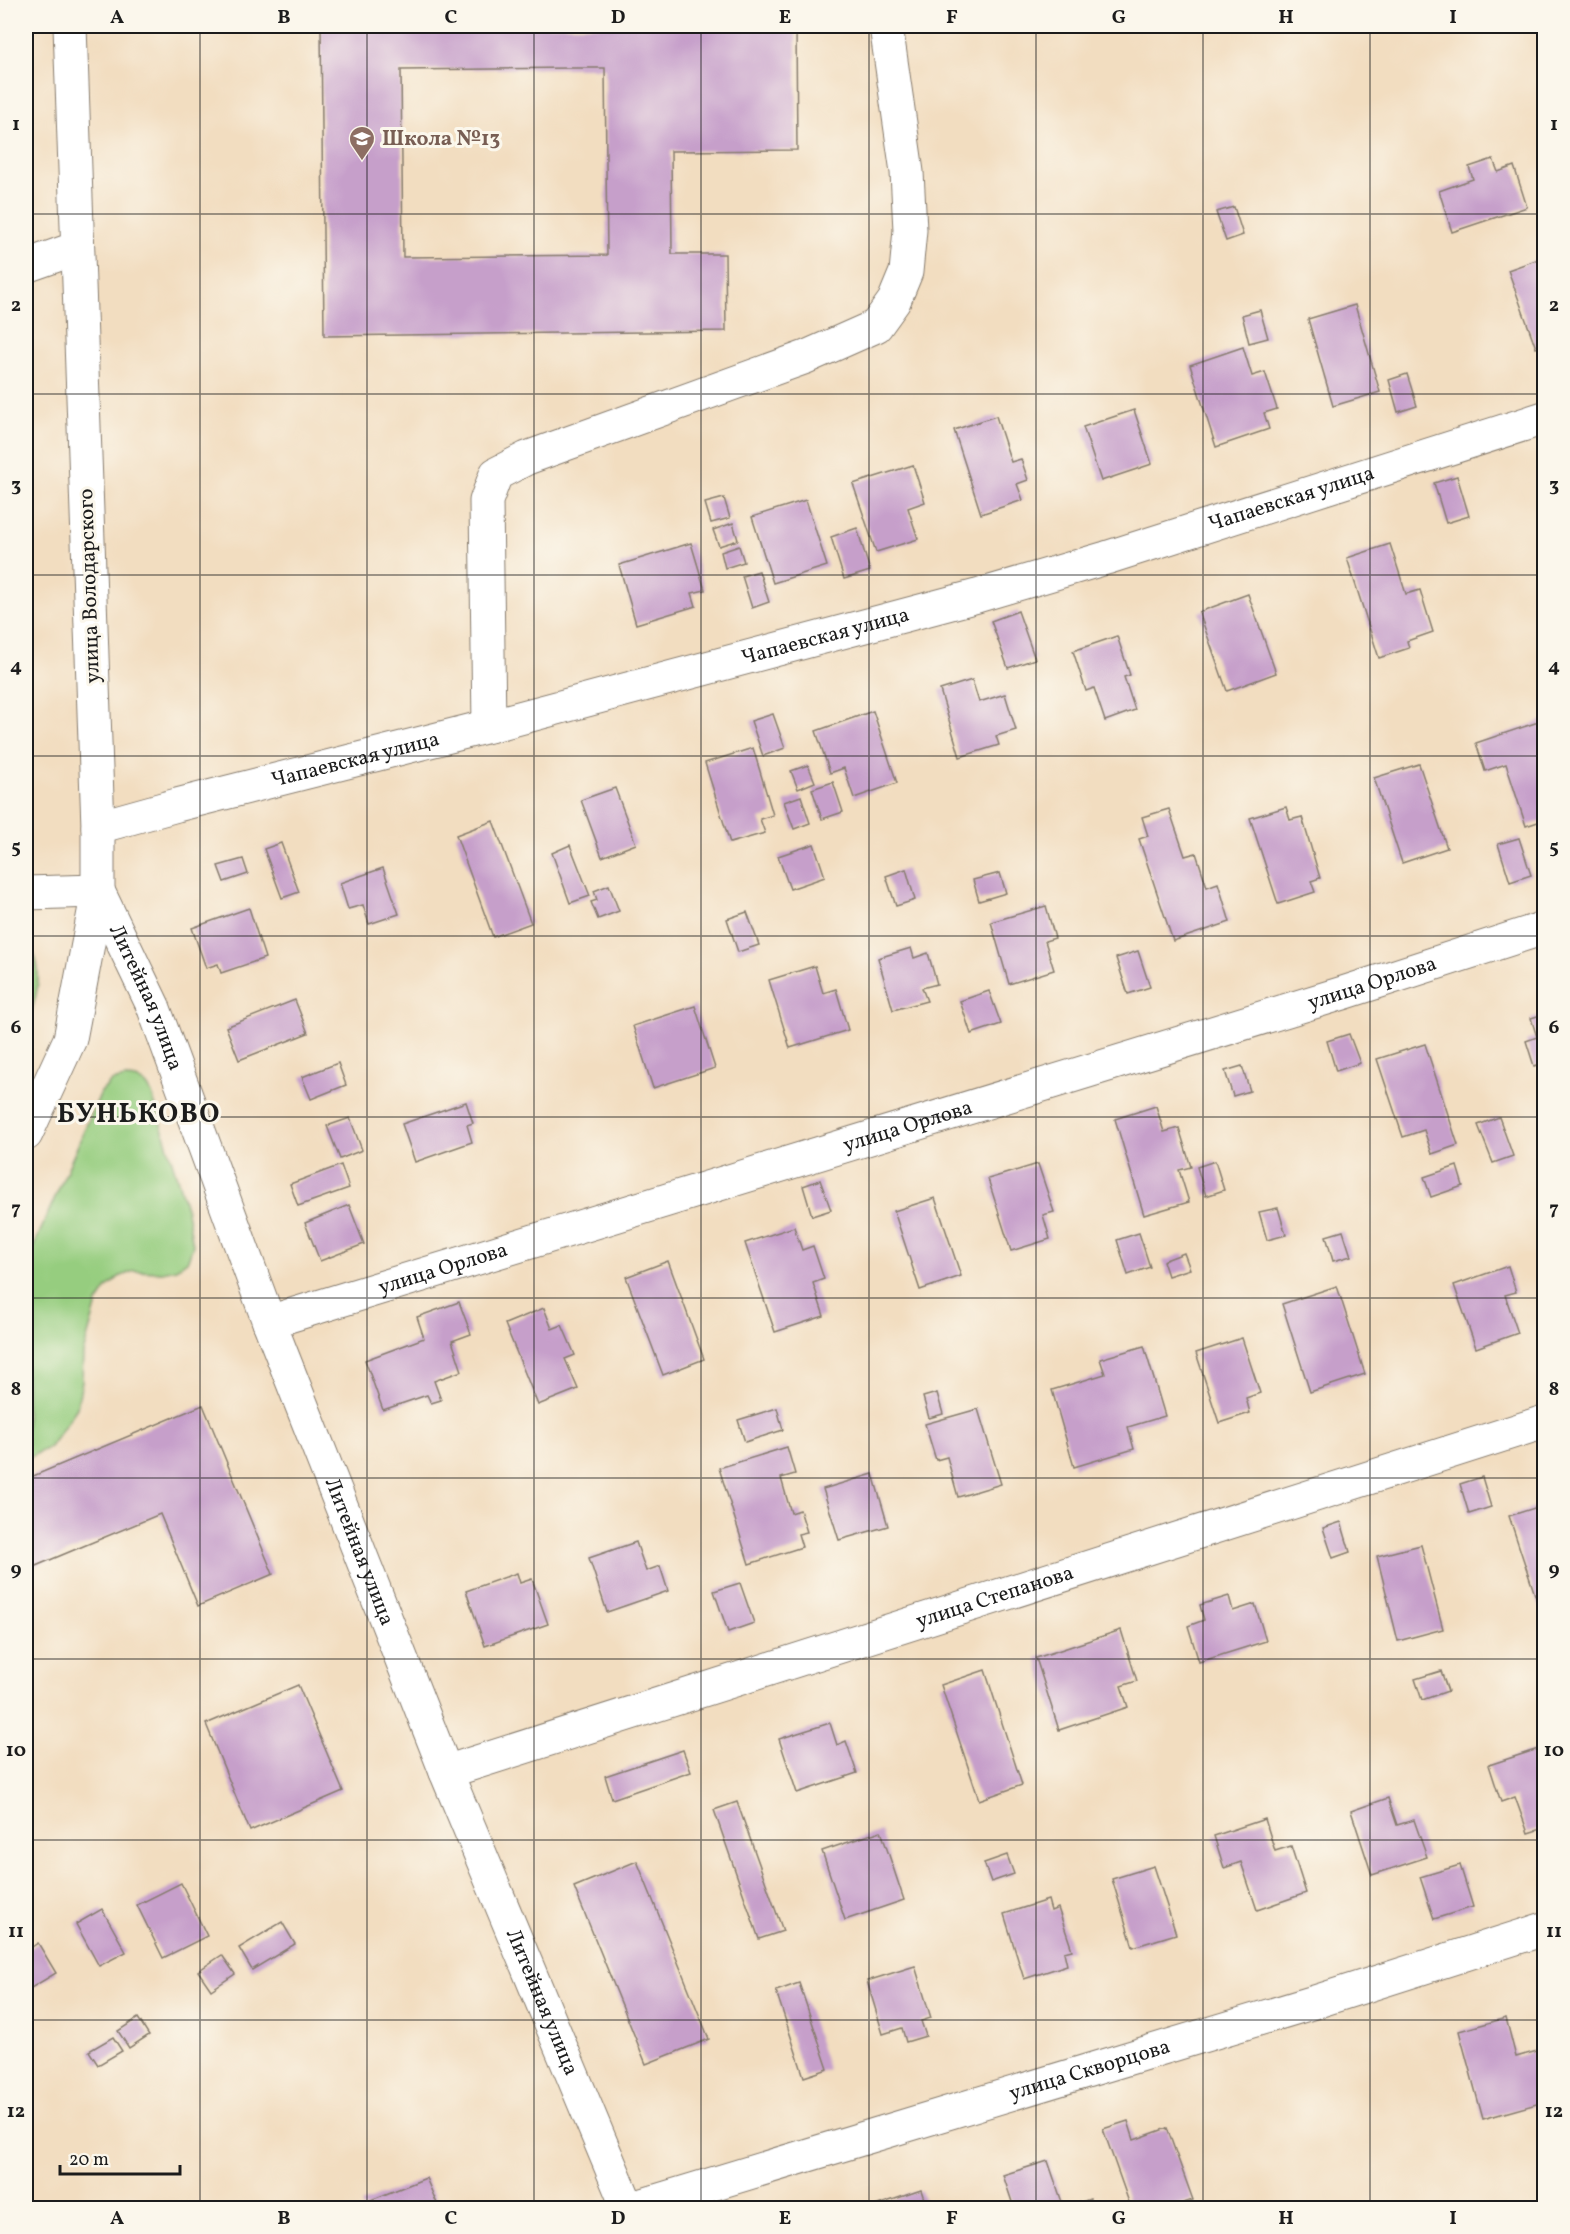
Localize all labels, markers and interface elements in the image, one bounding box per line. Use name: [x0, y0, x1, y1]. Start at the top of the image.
text: A: [110, 4, 124, 32]
text: B: [277, 4, 291, 32]
text: C: [445, 4, 458, 32]
text: D: [611, 4, 625, 32]
text: E: [779, 4, 791, 32]
text: F: [946, 4, 958, 32]
text: G: [1112, 4, 1126, 32]
text: H: [1278, 4, 1294, 32]
text: I: [1449, 4, 1457, 32]
text: 1: [12, 111, 20, 139]
text: 1: [1550, 111, 1558, 139]
school or university icon: Школа №13: [347, 124, 377, 162]
place label: Школа №13: [382, 125, 500, 154]
text: 2: [11, 292, 21, 320]
text: 2: [1549, 292, 1559, 320]
street label: Чапаевская улица: [1205, 459, 1378, 539]
text: 3: [11, 472, 21, 500]
text: 3: [1549, 472, 1559, 500]
street label: улица Володарского: [72, 488, 108, 684]
street label: Чапаевская улица: [738, 600, 913, 673]
text: 4: [10, 653, 22, 681]
text: 4: [1548, 653, 1560, 681]
street label: Чапаевская улица: [268, 725, 443, 795]
text: 5: [11, 834, 21, 862]
text: 5: [1549, 834, 1559, 862]
street label: Литейная улица: [102, 920, 190, 1075]
street label: улица Орлова: [1304, 949, 1440, 1017]
text: 6: [11, 1014, 22, 1042]
text: 6: [1549, 1014, 1560, 1042]
street label: улица Орлова: [839, 1093, 976, 1160]
district label: БУНЬКОВО: [57, 1096, 221, 1134]
text: 7: [11, 1195, 21, 1223]
text: 7: [1549, 1195, 1559, 1223]
street label: улица Орлова: [375, 1235, 511, 1302]
text: 8: [11, 1376, 21, 1404]
text: 8: [1549, 1376, 1559, 1404]
street label: Литейная улица: [317, 1474, 402, 1630]
text: 9: [10, 1556, 22, 1584]
text: 9: [1548, 1556, 1560, 1584]
street label: улица Степанова: [912, 1558, 1077, 1636]
text: 10: [6, 1737, 26, 1765]
text: 10: [1544, 1737, 1564, 1765]
text: 11: [8, 1918, 24, 1946]
text: 11: [1546, 1918, 1562, 1946]
street label: Литейная улица: [499, 1924, 586, 2080]
street label: улица Скворцова: [1006, 2032, 1174, 2108]
text: 12: [7, 2098, 25, 2126]
text: 12: [1545, 2098, 1563, 2126]
scale bar: [60, 2138, 180, 2176]
text: 20 m: [69, 2148, 109, 2173]
text: A: [110, 2205, 124, 2233]
text: B: [277, 2205, 291, 2233]
text: C: [445, 2205, 458, 2233]
text: D: [611, 2205, 625, 2233]
text: E: [779, 2205, 791, 2233]
text: F: [946, 2205, 958, 2233]
text: G: [1112, 2205, 1126, 2233]
text: H: [1278, 2205, 1294, 2233]
text: I: [1449, 2205, 1457, 2233]

